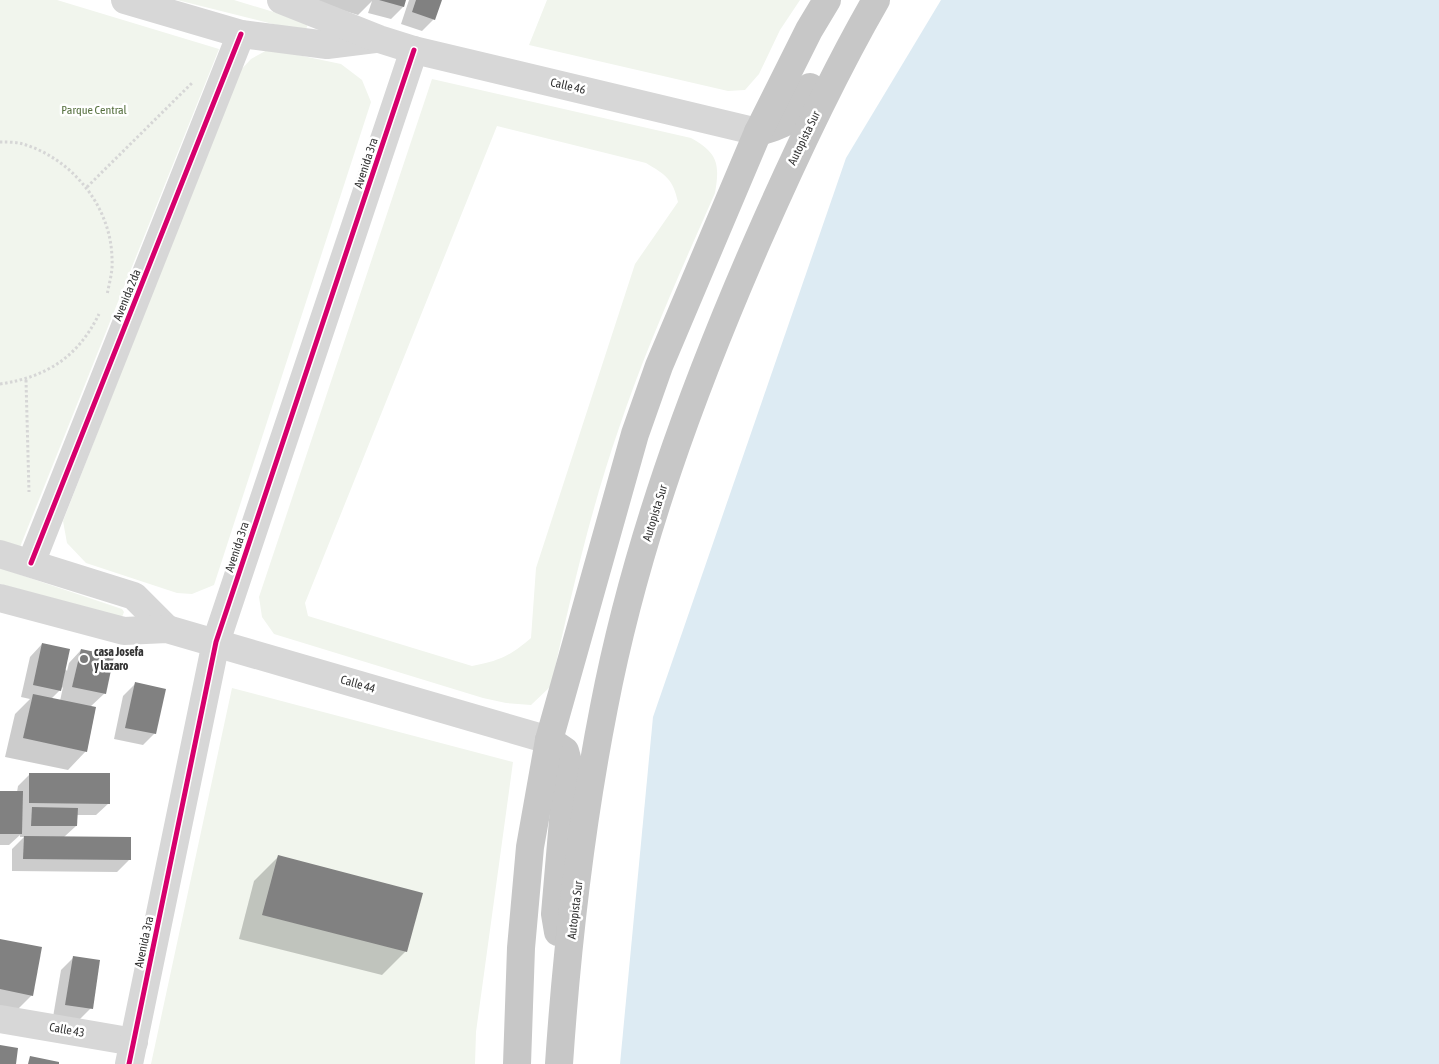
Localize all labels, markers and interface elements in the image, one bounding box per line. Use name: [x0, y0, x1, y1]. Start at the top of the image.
street label: Calle 46: [549, 75, 587, 97]
park label: Parque Central: [61, 103, 128, 117]
street label: Autopista Sur: [785, 108, 823, 167]
street label: Avenida 3ra: [351, 136, 381, 190]
street label: Avenida 2da: [110, 267, 144, 323]
street label: Autopista Sur: [640, 483, 670, 543]
street label: Avenida 3ra: [222, 520, 252, 574]
place label: casa Josefa y lazaro: [94, 645, 144, 673]
marker: casa Josefa y lazaro: [78, 653, 90, 665]
street label: Calle 44: [339, 672, 377, 696]
street label: Autopista Sur: [564, 880, 586, 940]
street label: Avenida 3ra: [132, 915, 156, 969]
street label: Calle 43: [48, 1020, 86, 1040]

